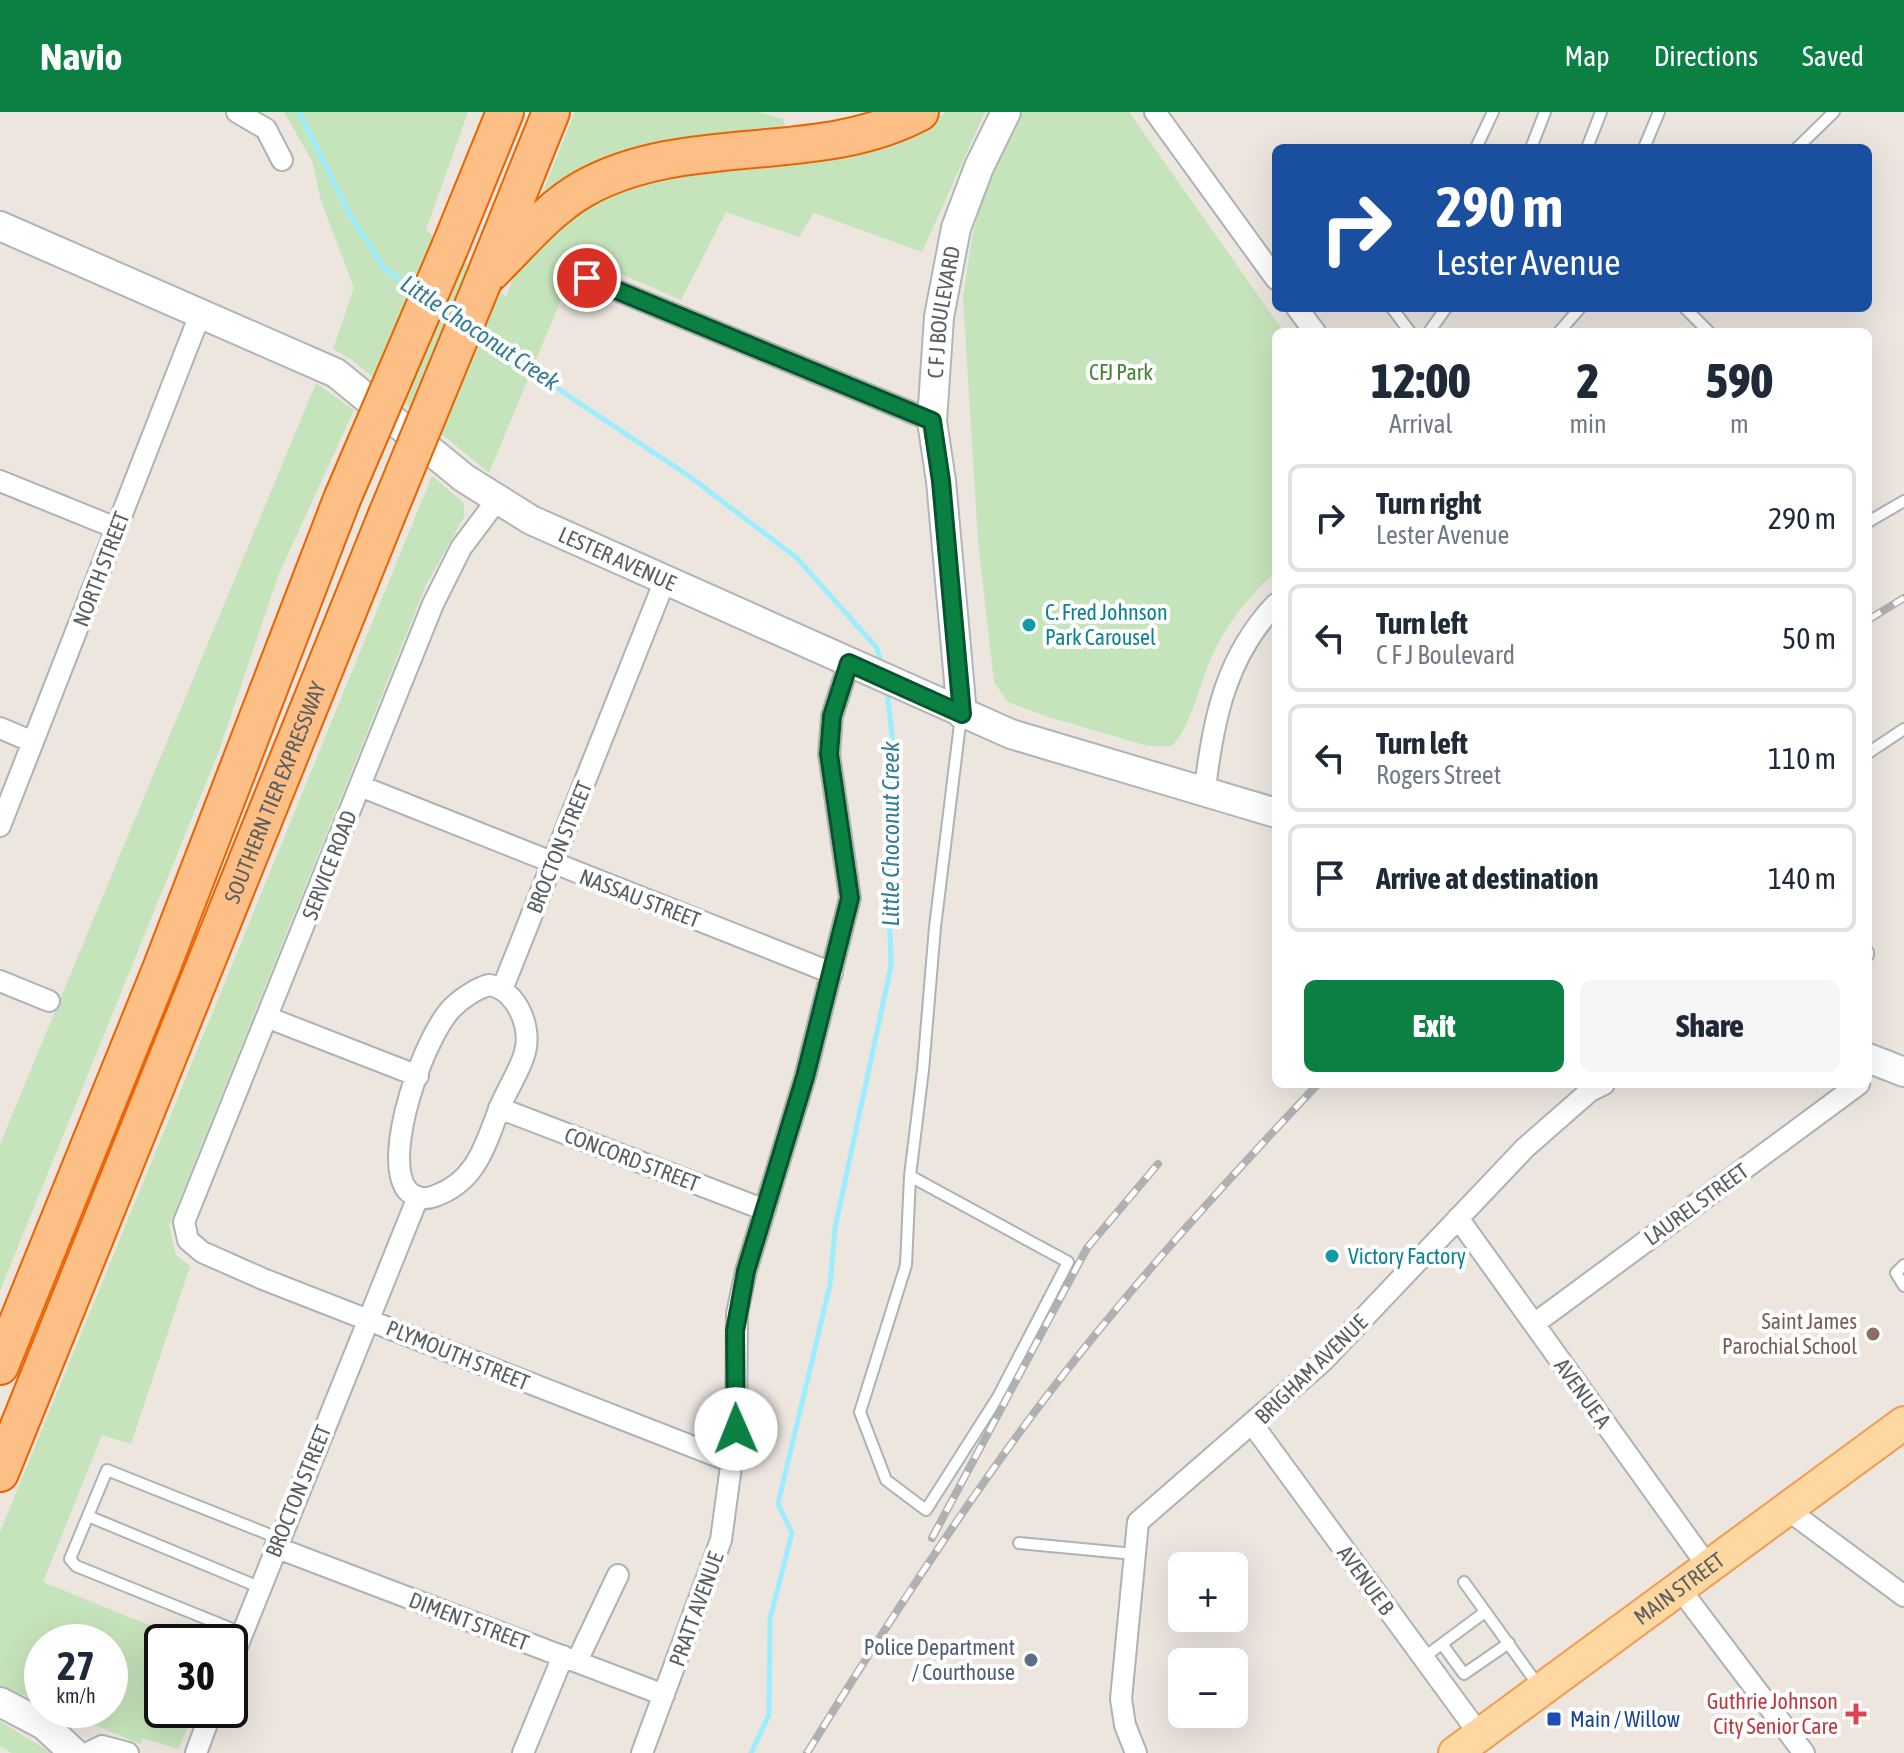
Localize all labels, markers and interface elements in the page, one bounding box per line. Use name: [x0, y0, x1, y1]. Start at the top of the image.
text: Navio: [40, 35, 122, 78]
text: Map: [1565, 40, 1610, 72]
text: Directions: [1654, 40, 1758, 72]
text: Saved: [1802, 40, 1864, 72]
text: 290 m: [1436, 175, 1563, 239]
icon: right: [1304, 176, 1408, 280]
text: Lester Avenue: [1436, 241, 1621, 283]
pin: [553, 244, 621, 312]
street label: C F J BOULEVARD: [922, 244, 965, 379]
icon: arrive: [565, 256, 609, 300]
water label: Little Choconut Creek: [396, 270, 565, 396]
text: 12:00: [1371, 353, 1471, 408]
text: 2: [1577, 353, 1599, 408]
text: 590: [1706, 353, 1773, 408]
park label: CFJ Park: [1089, 359, 1153, 385]
text: Arrival: [1389, 409, 1452, 439]
text: min: [1569, 409, 1607, 439]
text: m: [1730, 409, 1749, 439]
text: Turn right: [1376, 486, 1482, 520]
icon: right: [1308, 496, 1352, 540]
text: 290 m: [1768, 501, 1836, 535]
street label: NORTH STREET: [67, 508, 135, 630]
text: Lester Avenue: [1376, 520, 1509, 550]
street label: LESTER AVENUE: [555, 521, 681, 596]
place label: C. Fred Johnson Park Carousel: [1045, 599, 1168, 650]
text: Turn left: [1376, 606, 1468, 640]
marker: C. Fred Johnson Park Carousel: [1020, 616, 1038, 634]
icon: left: [1308, 616, 1352, 660]
text: 50 m: [1782, 621, 1836, 655]
text: C F J Boulevard: [1376, 640, 1515, 670]
street label: SOUTHERN TIER EXPRESSWAY: [218, 678, 331, 907]
text: Turn left: [1376, 726, 1468, 760]
icon: left: [1308, 736, 1352, 780]
water label: Little Choconut Creek: [877, 741, 904, 927]
text: 110 m: [1768, 741, 1836, 775]
text: Rogers Street: [1376, 760, 1501, 790]
street label: BROCTON STREET: [521, 777, 597, 917]
street label: SERVICE ROAD: [296, 807, 362, 923]
icon: arrive: [1308, 856, 1352, 900]
text: Arrive at destination: [1376, 861, 1598, 895]
text: 140 m: [1768, 861, 1836, 895]
street label: NASSAU STREET: [576, 863, 704, 933]
button: Exit: [1304, 980, 1564, 1072]
button: Share: [1580, 980, 1840, 1072]
street label: CONCORD STREET: [561, 1121, 703, 1197]
street label: LAUREL STREET: [1639, 1157, 1753, 1251]
place label: Victory Factory: [1348, 1243, 1466, 1269]
marker: Victory Factory: [1323, 1247, 1341, 1265]
place label: Saint James Parochial School: [1722, 1308, 1857, 1359]
street label: BRIGHAM AVENUE: [1250, 1309, 1373, 1429]
street label: PLYMOUTH STREET: [383, 1314, 534, 1396]
marker: Saint James Parochial School: [1864, 1325, 1882, 1343]
street label: AVENUE A: [1549, 1353, 1617, 1433]
position arrow: [694, 1387, 778, 1471]
street label: BROCTON STREET: [260, 1421, 336, 1561]
street label: AVENUE B: [1332, 1540, 1400, 1620]
street label: MAIN STREET: [1629, 1546, 1729, 1630]
street label: PRATT AVENUE: [663, 1548, 729, 1670]
map controls: [1168, 1552, 1248, 1728]
button: +: [1168, 1552, 1248, 1632]
street label: DIMENT STREET: [406, 1586, 533, 1656]
speed limit sign: 30: [144, 1624, 248, 1728]
place label: Police Department / Courthouse: [864, 1634, 1015, 1685]
text: 27: [57, 1643, 95, 1688]
button: −: [1168, 1648, 1248, 1728]
marker: Police Department / Courthouse: [1022, 1651, 1040, 1669]
text: km/h: [56, 1684, 96, 1707]
place label: Guthrie Johnson City Senior Care: [1707, 1688, 1838, 1739]
marker: Guthrie Johnson City Senior Care: [1845, 1703, 1867, 1725]
place label: Main / Willow: [1570, 1706, 1680, 1732]
marker: Main / Willow: [1545, 1710, 1563, 1728]

